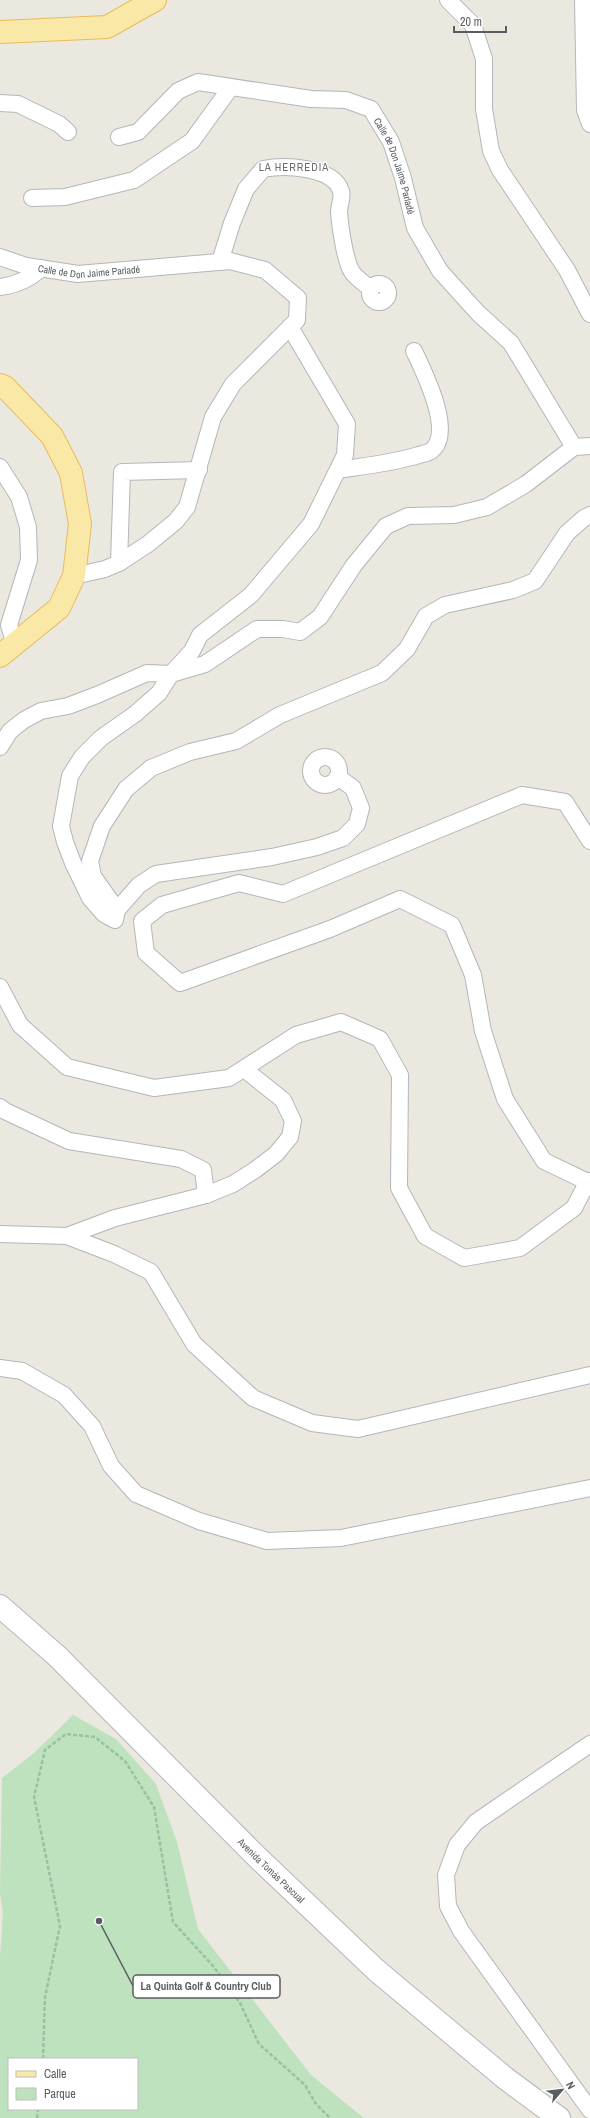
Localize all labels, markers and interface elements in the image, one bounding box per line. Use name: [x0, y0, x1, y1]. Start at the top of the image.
scale bar: [454, 8, 506, 34]
text: 20 m: [460, 14, 482, 30]
street label: Calle de Don Jaime Parladé: [371, 115, 418, 216]
district label: LA HERREDIA: [259, 160, 329, 174]
street label: Calle de Don Jaime Parladé: [37, 261, 141, 281]
street label: Avenida Tomás Pascual: [235, 1834, 308, 1906]
callout: La Quinta Golf & Country Club: [133, 1975, 280, 1998]
text: La Quinta Golf & Country Club: [141, 1979, 272, 1993]
legend: [8, 2058, 138, 2110]
text: Calle: [44, 2066, 66, 2082]
north arrow: [542, 2070, 582, 2110]
text: N: [563, 2079, 579, 2091]
text: Parque: [44, 2086, 76, 2102]

